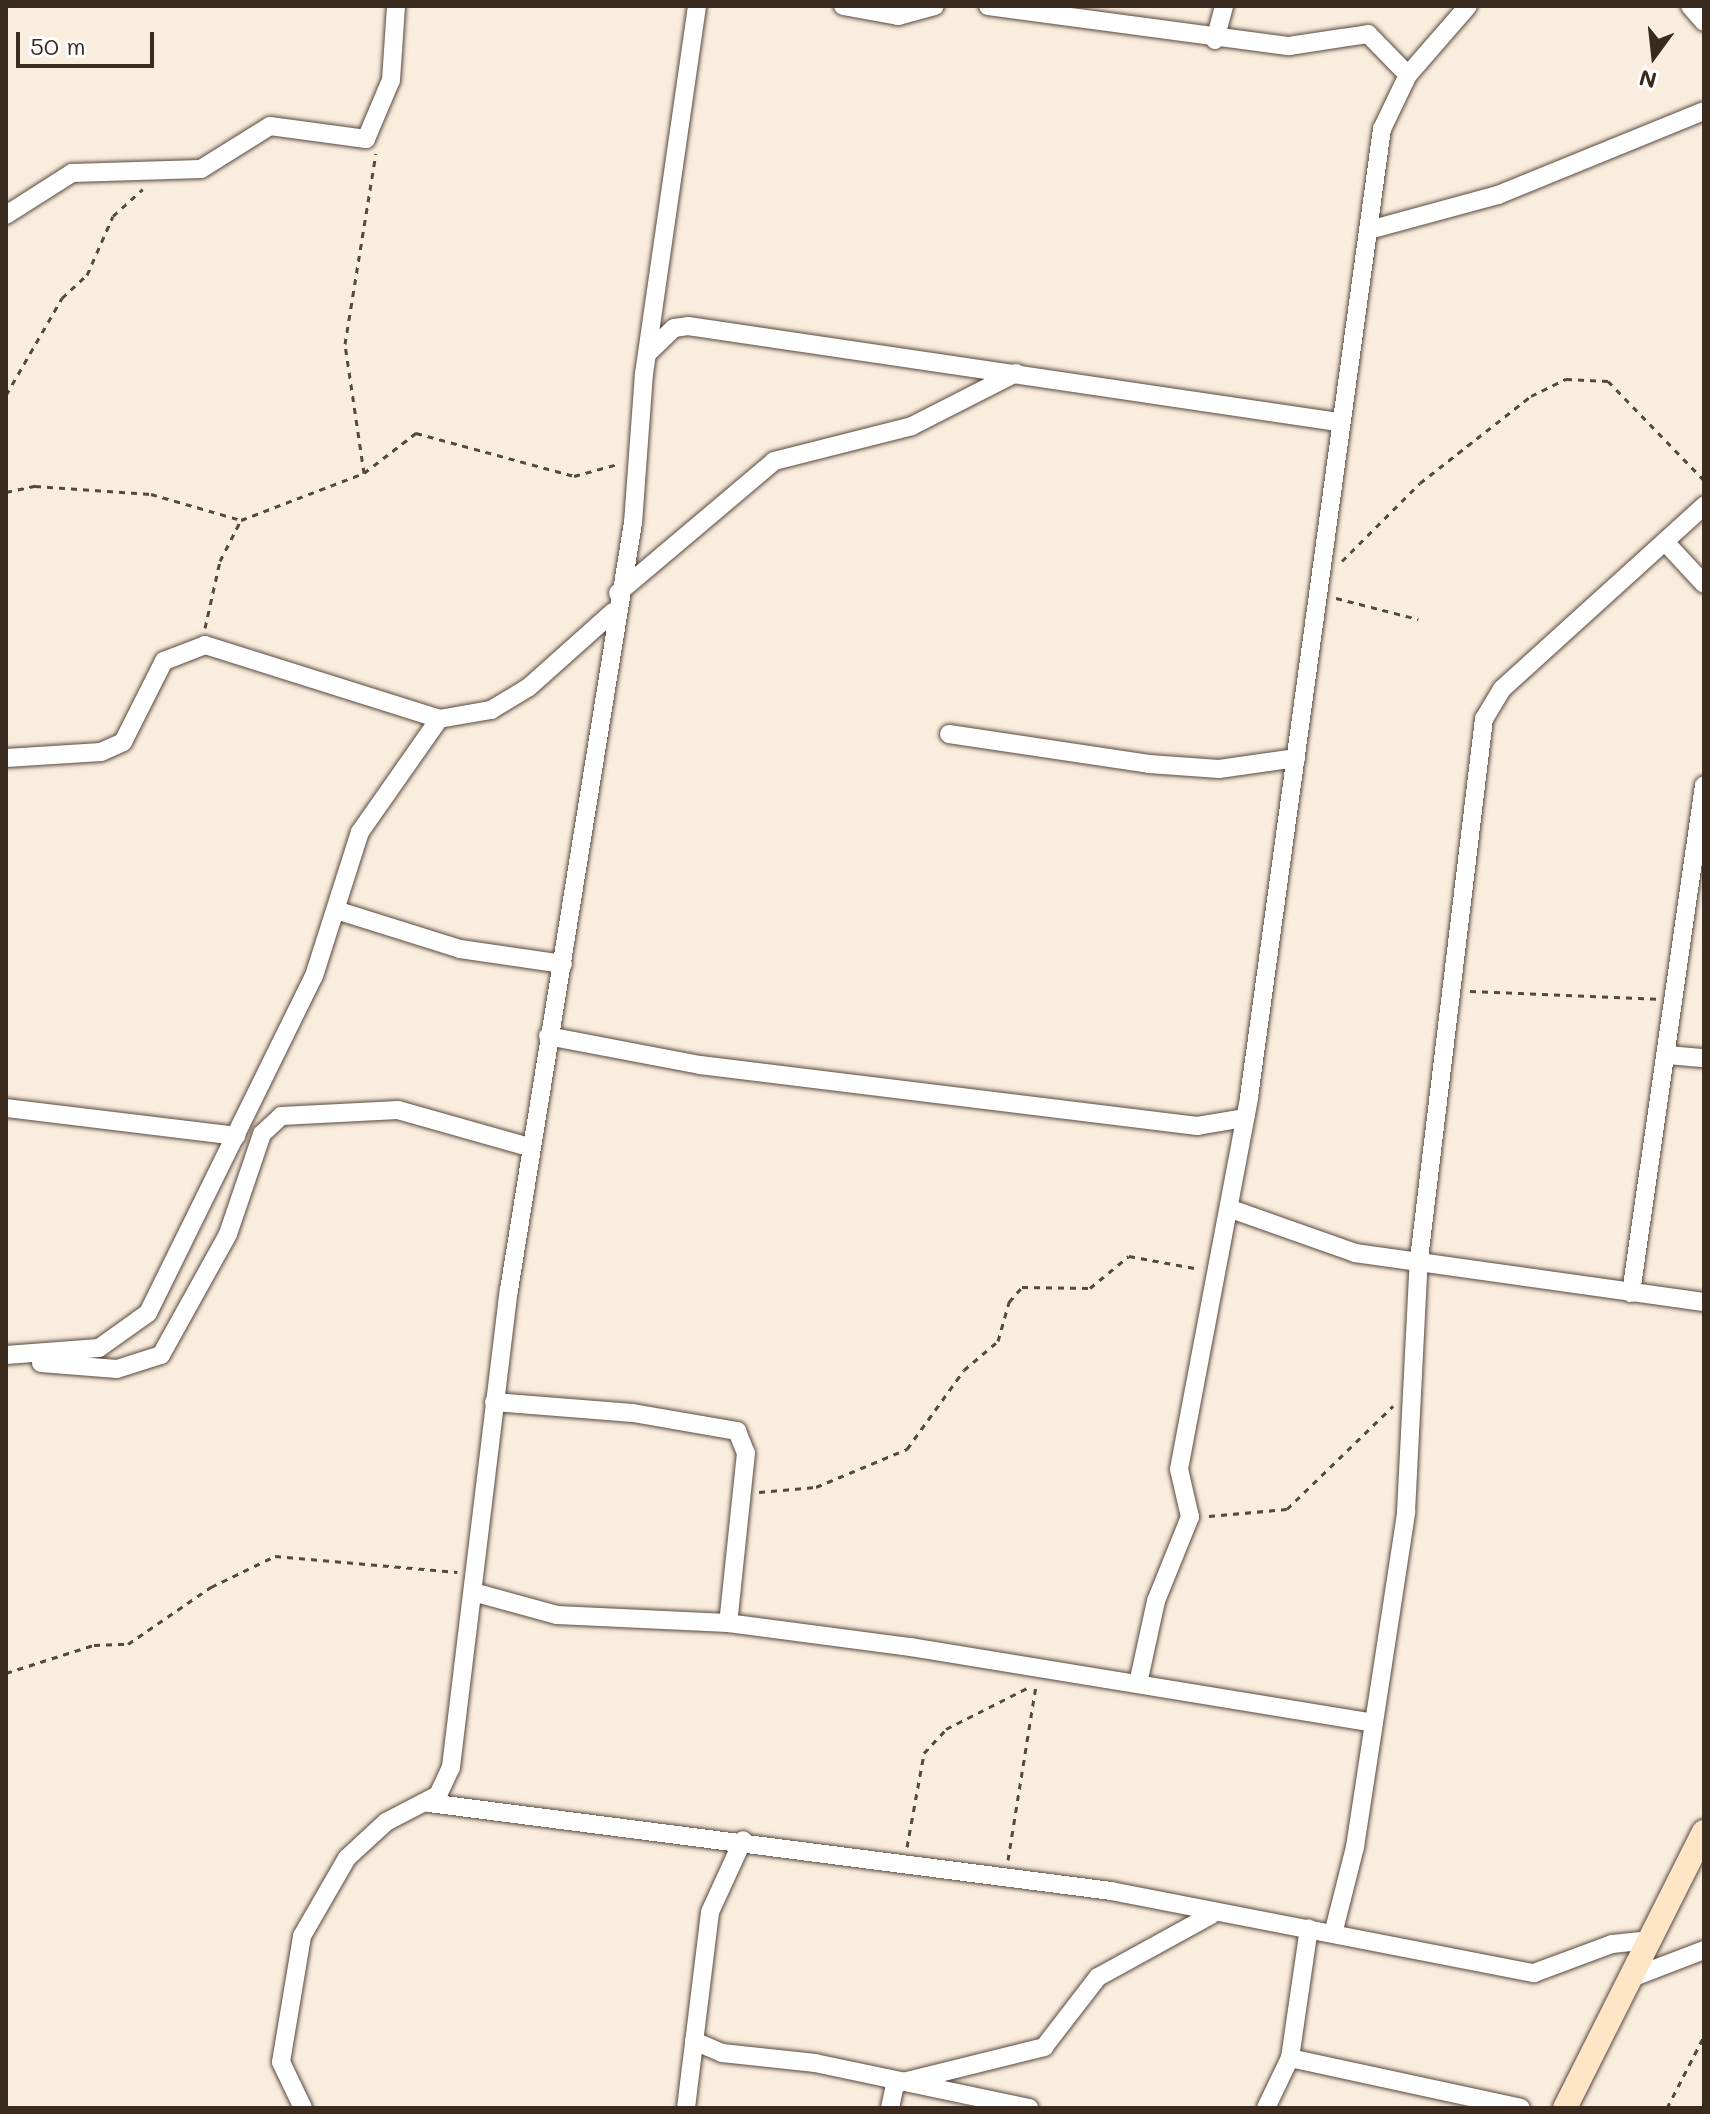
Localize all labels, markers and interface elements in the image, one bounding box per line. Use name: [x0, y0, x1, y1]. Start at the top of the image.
scale bar: [20, 16, 158, 66]
north arrow: [1614, 16, 1694, 96]
text: 50 m: [30, 30, 86, 61]
text: N: [1636, 63, 1659, 96]

